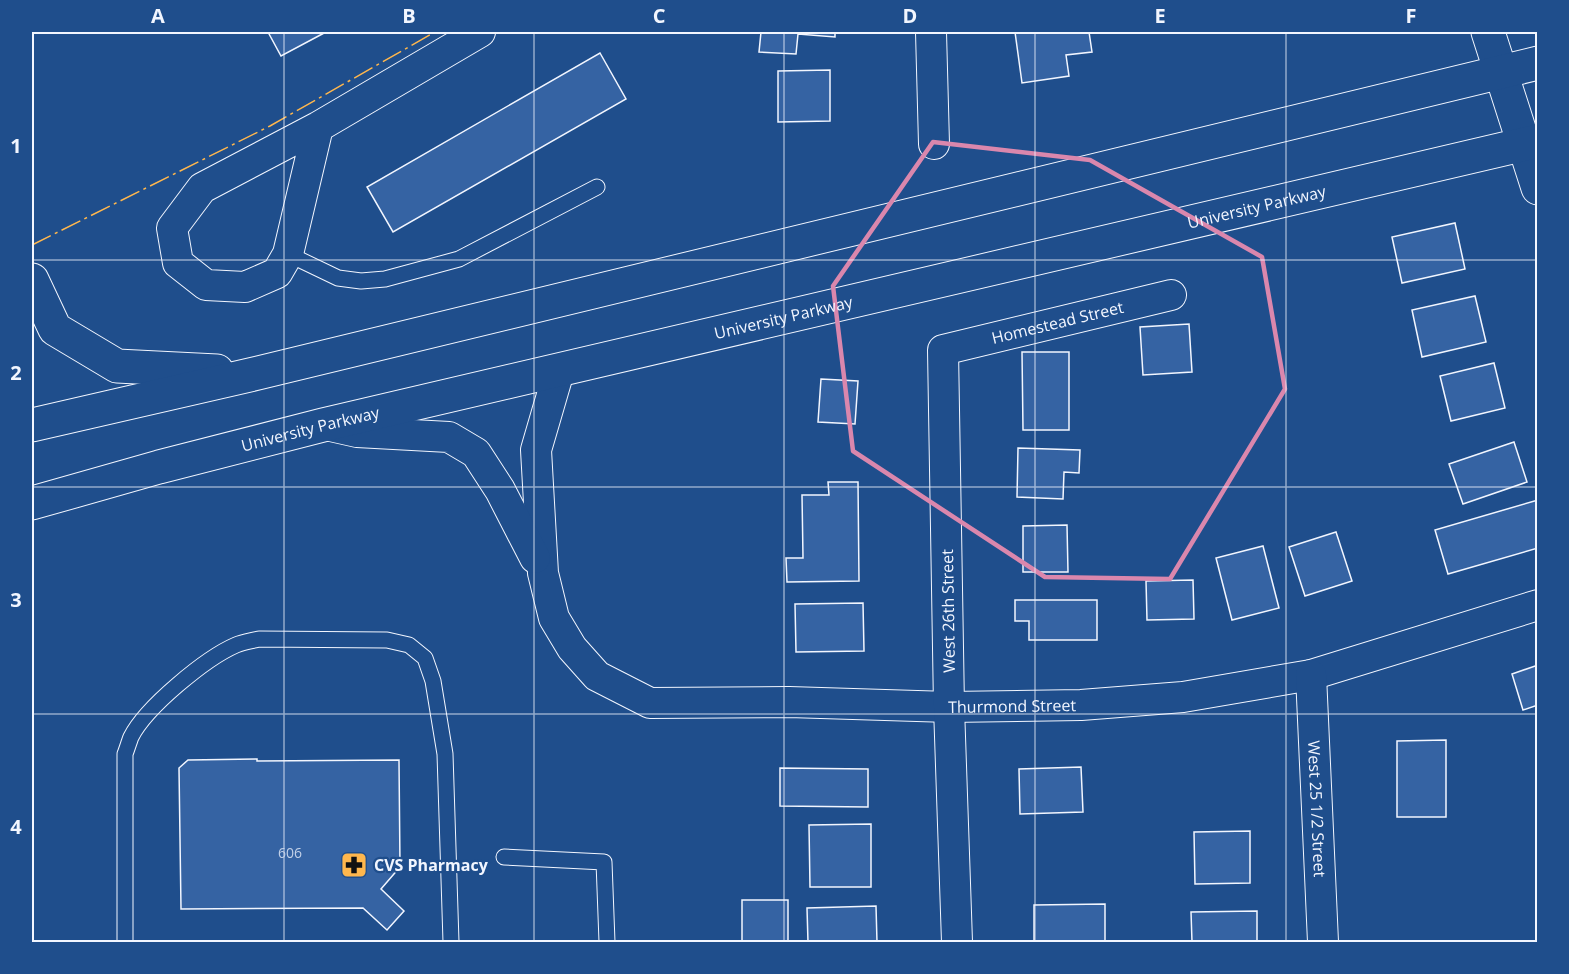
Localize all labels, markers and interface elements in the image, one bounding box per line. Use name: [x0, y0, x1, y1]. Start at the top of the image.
text: A: [151, 2, 165, 29]
text: B: [402, 2, 416, 29]
text: C: [653, 2, 666, 29]
text: D: [903, 2, 917, 29]
text: E: [1154, 2, 1166, 29]
text: F: [1406, 2, 1416, 29]
text: 1: [10, 132, 22, 159]
street label: University Parkway: [1185, 180, 1329, 234]
street label: University Parkway: [712, 290, 856, 344]
street label: Homestead Street: [989, 296, 1126, 349]
text: 2: [10, 359, 22, 386]
street label: University Parkway: [239, 401, 382, 456]
street label: West 26th Street: [936, 549, 960, 673]
text: 3: [10, 586, 22, 613]
street label: Thurmond Street: [948, 694, 1077, 718]
street label: West 25 1/2 Street: [1303, 740, 1331, 878]
text: 4: [10, 813, 22, 840]
house number: 606: [278, 843, 302, 862]
pharmacy icon: CVS Pharmacy: [339, 850, 369, 880]
place label: CVS Pharmacy: [374, 854, 489, 876]

